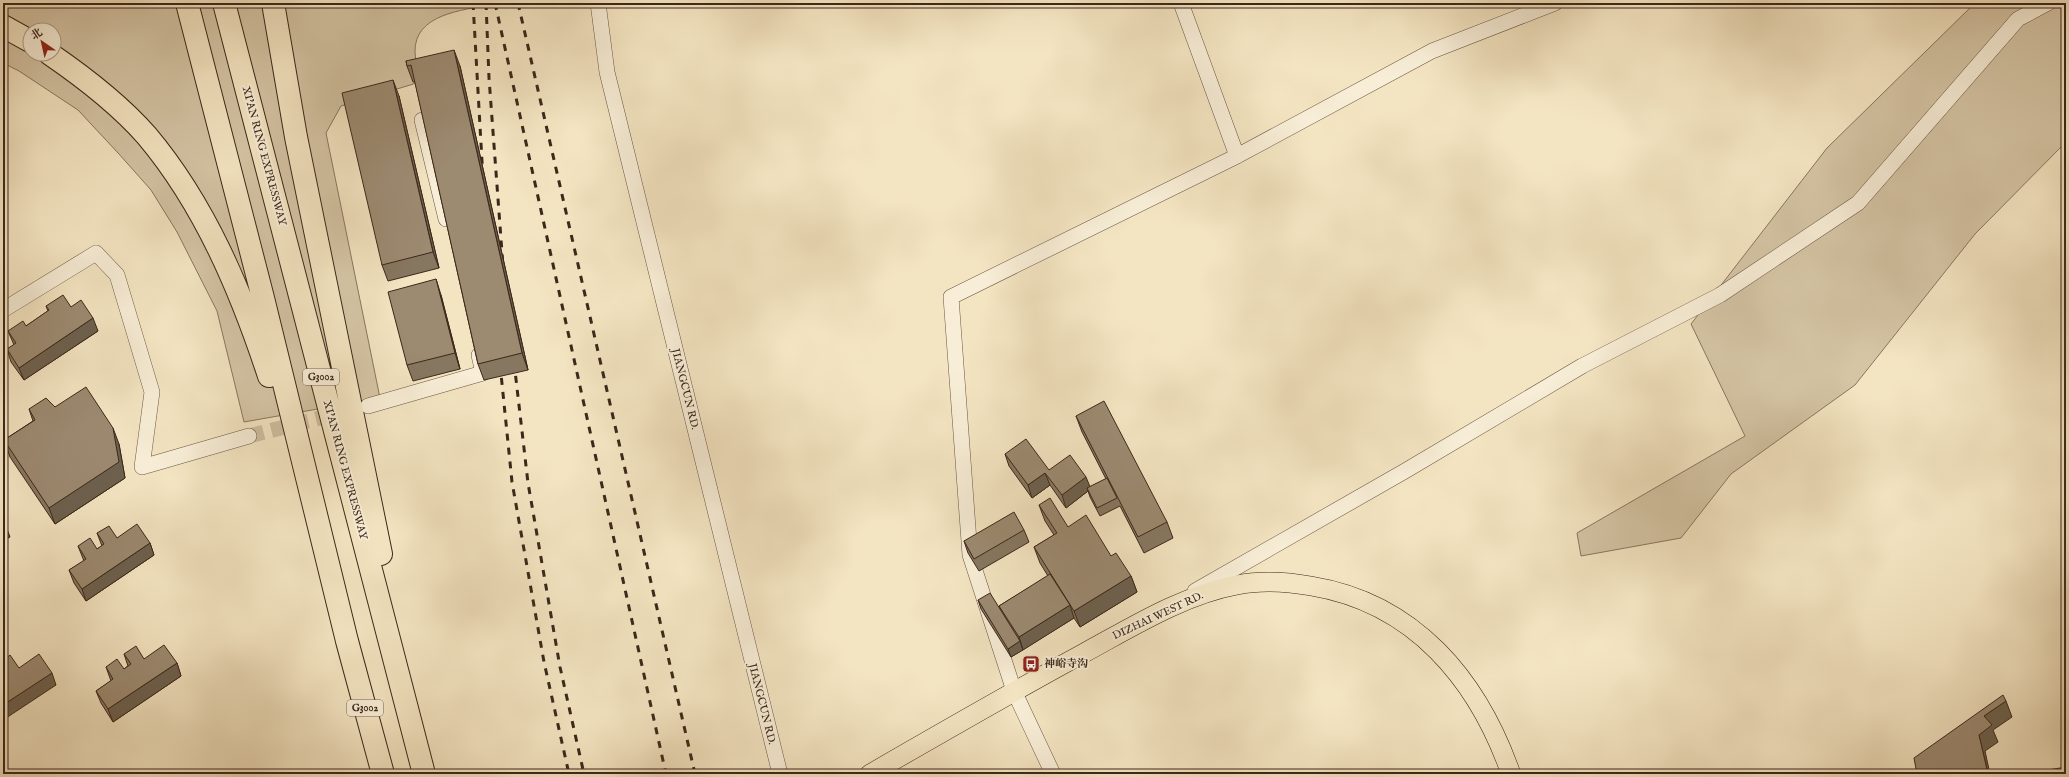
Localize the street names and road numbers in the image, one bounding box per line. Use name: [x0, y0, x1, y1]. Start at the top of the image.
street label: XI'AN RING EXPRESSWAY: [239, 85, 290, 228]
street label: JIANGCUN RD.: [668, 345, 702, 431]
road number: G3002: [303, 369, 339, 385]
street label: XI'AN RING EXPRESSWAY: [320, 399, 371, 542]
street label: DIZHAI WEST RD.: [1110, 589, 1206, 643]
street label: JIANGCUN RD.: [745, 660, 779, 746]
road number: G3002: [347, 700, 383, 716]

